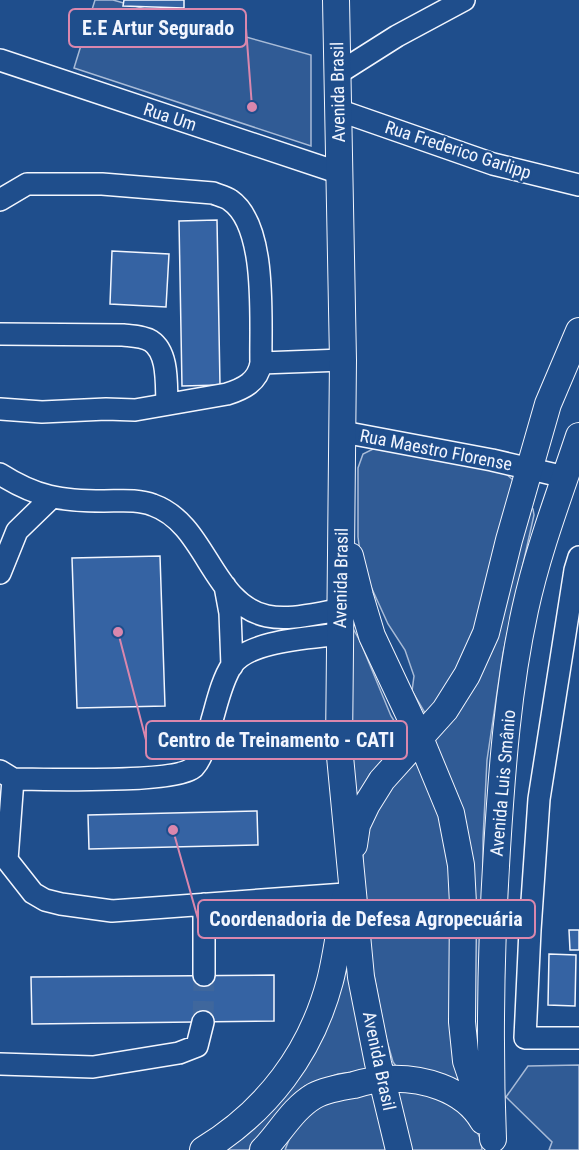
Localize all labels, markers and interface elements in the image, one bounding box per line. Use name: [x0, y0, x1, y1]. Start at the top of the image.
callout: E.E Artur Segurado: [69, 9, 246, 47]
text: E.E Artur Segurado: [82, 16, 234, 40]
street label: Avenida Brasil: [326, 42, 349, 142]
street label: Rua Um: [141, 98, 199, 135]
street label: Rua Frederico Garlipp: [382, 116, 534, 183]
street label: Rua Maestro Florense: [358, 424, 514, 475]
street label: Avenida Brasil: [329, 528, 352, 628]
street label: Avenida Luis Smânio: [486, 709, 519, 857]
callout: Centro de Treinamento - CATI: [146, 721, 407, 759]
text: Centro de Treinamento - CATI: [158, 728, 394, 752]
callout: Coordenadoria de Defesa Agropecuária: [198, 900, 535, 938]
text: Coordenadoria de Defesa Agropecuária: [209, 907, 523, 931]
street label: Avenida Brasil: [359, 1010, 400, 1112]

